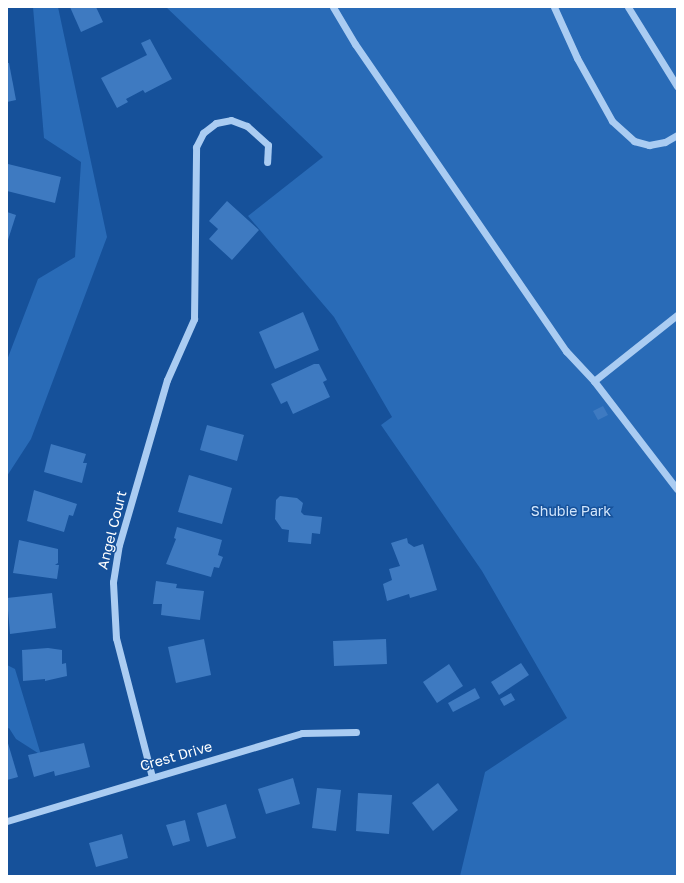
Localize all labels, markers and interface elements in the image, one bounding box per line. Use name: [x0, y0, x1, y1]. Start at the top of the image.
street label: Angel Court: [94, 489, 130, 571]
park label: Shubie Park: [531, 503, 611, 519]
street label: Crest Drive: [138, 738, 214, 774]

